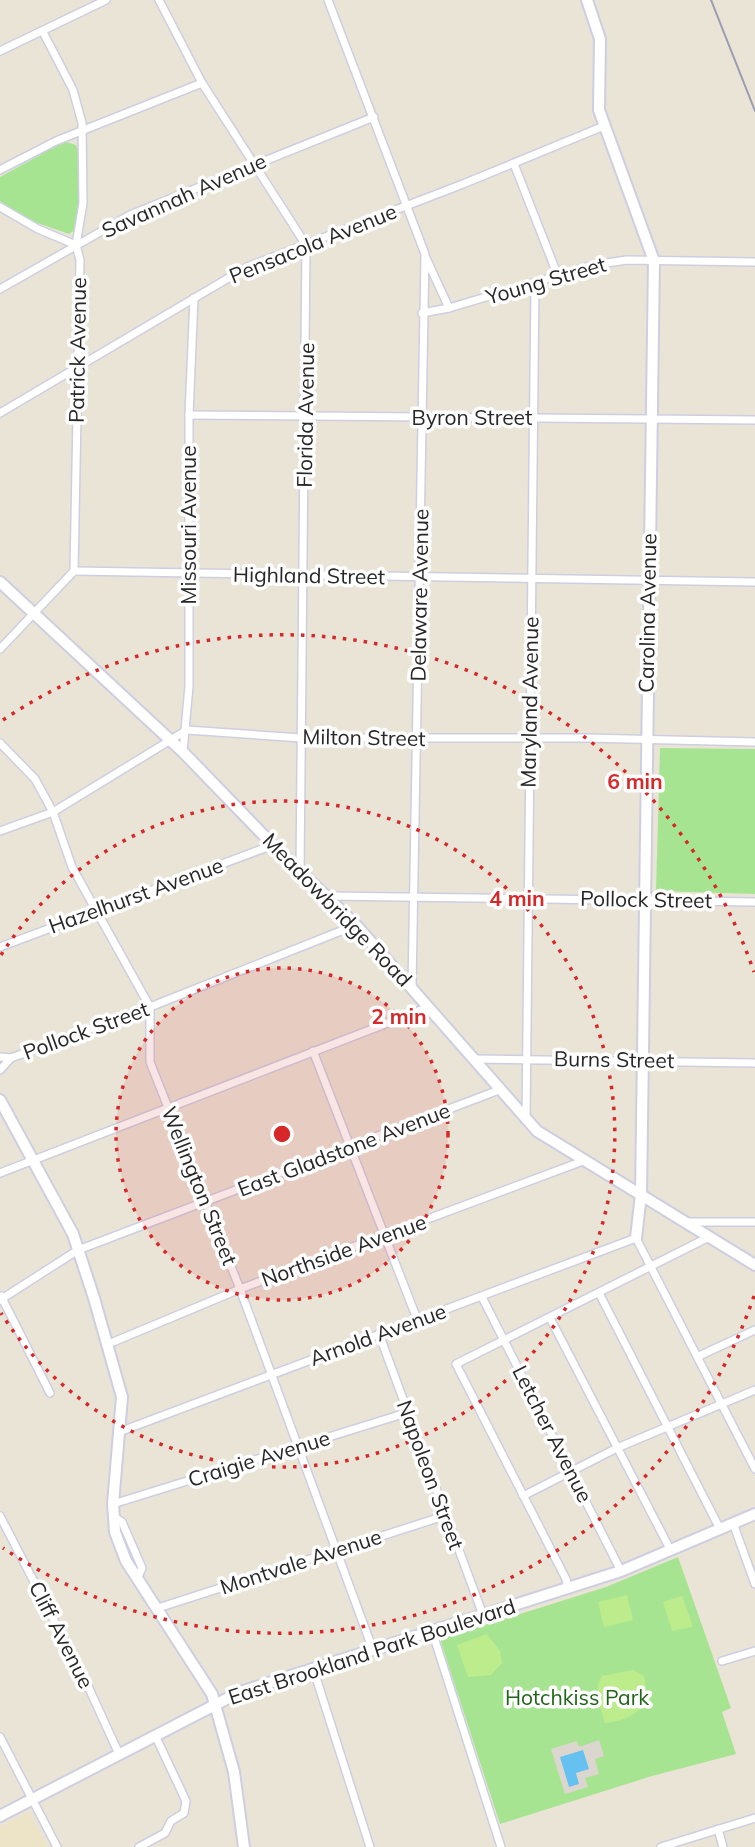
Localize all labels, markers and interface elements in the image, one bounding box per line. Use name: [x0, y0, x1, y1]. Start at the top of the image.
street label: Savannah Avenue: [97, 147, 270, 243]
street label: Pensacola Avenue: [225, 198, 400, 289]
street label: Young Street: [482, 250, 609, 310]
street label: Patrick Avenue: [63, 277, 91, 423]
street label: Florida Avenue: [291, 342, 319, 488]
street label: Byron Street: [412, 404, 532, 430]
street label: Missouri Avenue: [175, 445, 201, 605]
street label: Delaware Avenue: [404, 508, 434, 682]
street label: Carolina Avenue: [633, 533, 661, 693]
street label: Highland Street: [233, 561, 385, 589]
street label: Maryland Avenue: [515, 616, 543, 788]
street label: Milton Street: [302, 723, 426, 751]
text: 6 min: [607, 768, 663, 794]
street label: Meadowbridge Road: [258, 827, 418, 992]
street label: Hazelhurst Avenue: [45, 851, 227, 939]
text: 4 min: [489, 885, 545, 911]
street label: Pollock Street: [580, 885, 712, 913]
street label: Pollock Street: [19, 995, 152, 1065]
text: 2 min: [371, 1003, 427, 1029]
street label: Burns Street: [554, 1045, 674, 1073]
street label: East Gladstone Avenue: [234, 1097, 454, 1202]
street label: Wellington Street: [156, 1103, 244, 1269]
centre of rings: [270, 1122, 294, 1146]
street label: Northside Avenue: [258, 1208, 430, 1292]
street label: Arnold Avenue: [306, 1297, 450, 1371]
street label: Letcher Avenue: [507, 1361, 599, 1506]
street label: Napoleon Street: [392, 1396, 470, 1553]
street label: Craigie Avenue: [185, 1424, 333, 1492]
street label: Montvale Avenue: [217, 1523, 385, 1599]
street label: Cliff Avenue: [24, 1577, 100, 1693]
street label: East Brookland Park Boulevard: [225, 1592, 519, 1710]
park label: Hotchkiss Park: [505, 1684, 649, 1710]

